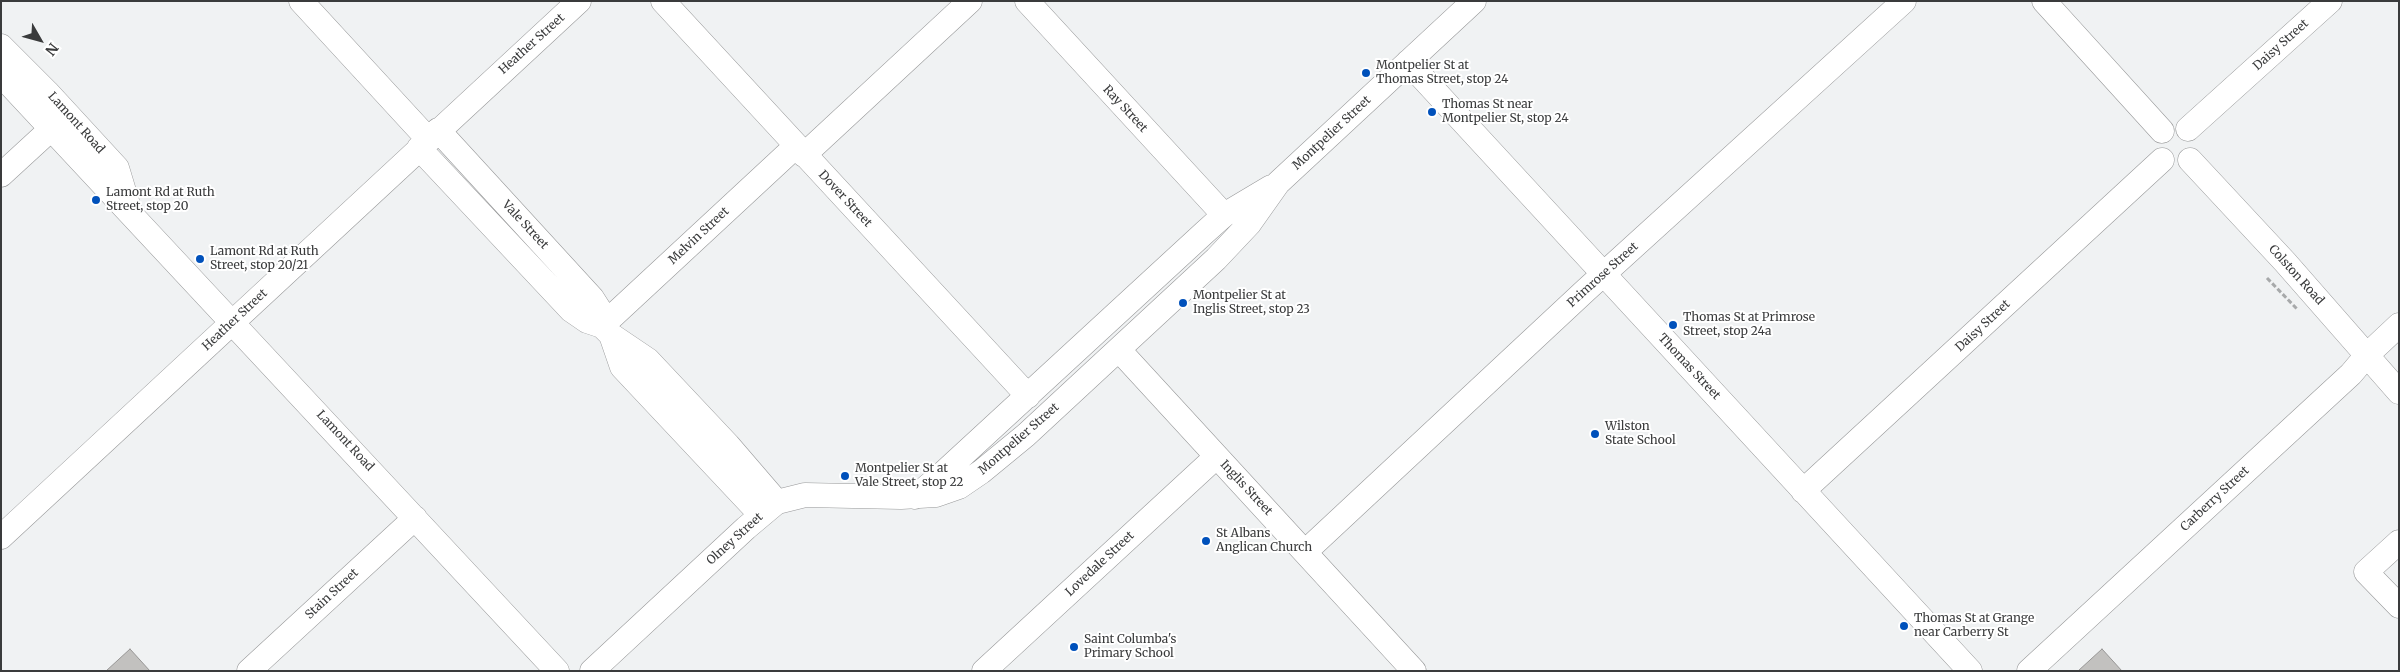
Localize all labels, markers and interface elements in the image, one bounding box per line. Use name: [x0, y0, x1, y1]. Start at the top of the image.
street label: Heather Street: [496, 11, 568, 77]
north arrow: [15, 15, 65, 65]
street label: Daisy Street: [2250, 16, 2312, 74]
text: N: [41, 39, 62, 59]
place label: Montpelier St at Thomas Street, stop 24: [1376, 59, 1508, 87]
marker: Montpelier St at Thomas Street, stop 24: [1360, 67, 1372, 79]
street label: Ray Street: [1100, 83, 1150, 135]
street label: Lamont Road: [45, 89, 107, 157]
street label: Montpelier Street: [1290, 93, 1374, 173]
place label: Thomas St near Montpelier St, stop 24: [1442, 98, 1569, 126]
marker: Thomas St near Montpelier St, stop 24: [1426, 106, 1438, 118]
street label: Dover Street: [815, 168, 875, 230]
place label: Lamont Rd at Ruth Street, stop 20: [106, 186, 215, 214]
marker: Lamont Rd at Ruth Street, stop 20: [90, 194, 102, 206]
street label: Vale Street: [499, 198, 551, 252]
street label: Melvin Street: [666, 204, 732, 268]
street label: Primrose Street: [1565, 239, 1641, 311]
street label: Colston Road: [2265, 242, 2327, 308]
place label: Lamont Rd at Ruth Street, stop 20/21: [210, 245, 319, 273]
marker: Lamont Rd at Ruth Street, stop 20/21: [194, 253, 206, 265]
street label: Heather Street: [200, 286, 270, 354]
place label: Montpelier St at Inglis Street, stop 23: [1193, 289, 1310, 317]
marker: Montpelier St at Inglis Street, stop 23: [1177, 297, 1189, 309]
street label: Daisy Street: [1953, 297, 2013, 355]
place label: Thomas St at Primrose Street, stop 24a: [1683, 311, 1815, 339]
marker: Thomas St at Primrose Street, stop 24a: [1667, 319, 1679, 331]
street label: Thomas Street: [1655, 331, 1723, 403]
street label: Montpelier Street: [976, 400, 1062, 478]
street label: Lamont Road: [313, 408, 377, 474]
place label: Wilston State School: [1605, 420, 1676, 448]
marker: Wilston State School: [1589, 428, 1601, 440]
street label: Inglis Street: [1217, 458, 1275, 518]
place label: Montpelier St at Vale Street, stop 22: [855, 462, 964, 490]
street label: Carberry Street: [2178, 464, 2252, 534]
marker: Montpelier St at Vale Street, stop 22: [839, 470, 851, 482]
street label: Olney Street: [704, 510, 766, 568]
place label: St Albans Anglican Church: [1216, 527, 1312, 555]
street label: Lovedale Street: [1063, 528, 1137, 600]
marker: St Albans Anglican Church: [1200, 535, 1212, 547]
street label: Stain Street: [302, 566, 362, 622]
place label: Thomas St at Grange near Carberry St: [1914, 612, 2034, 640]
marker: Thomas St at Grange near Carberry St: [1898, 620, 1910, 632]
place label: Saint Columba's Primary School: [1084, 633, 1176, 661]
marker: Saint Columba's Primary School: [1068, 641, 1080, 653]

